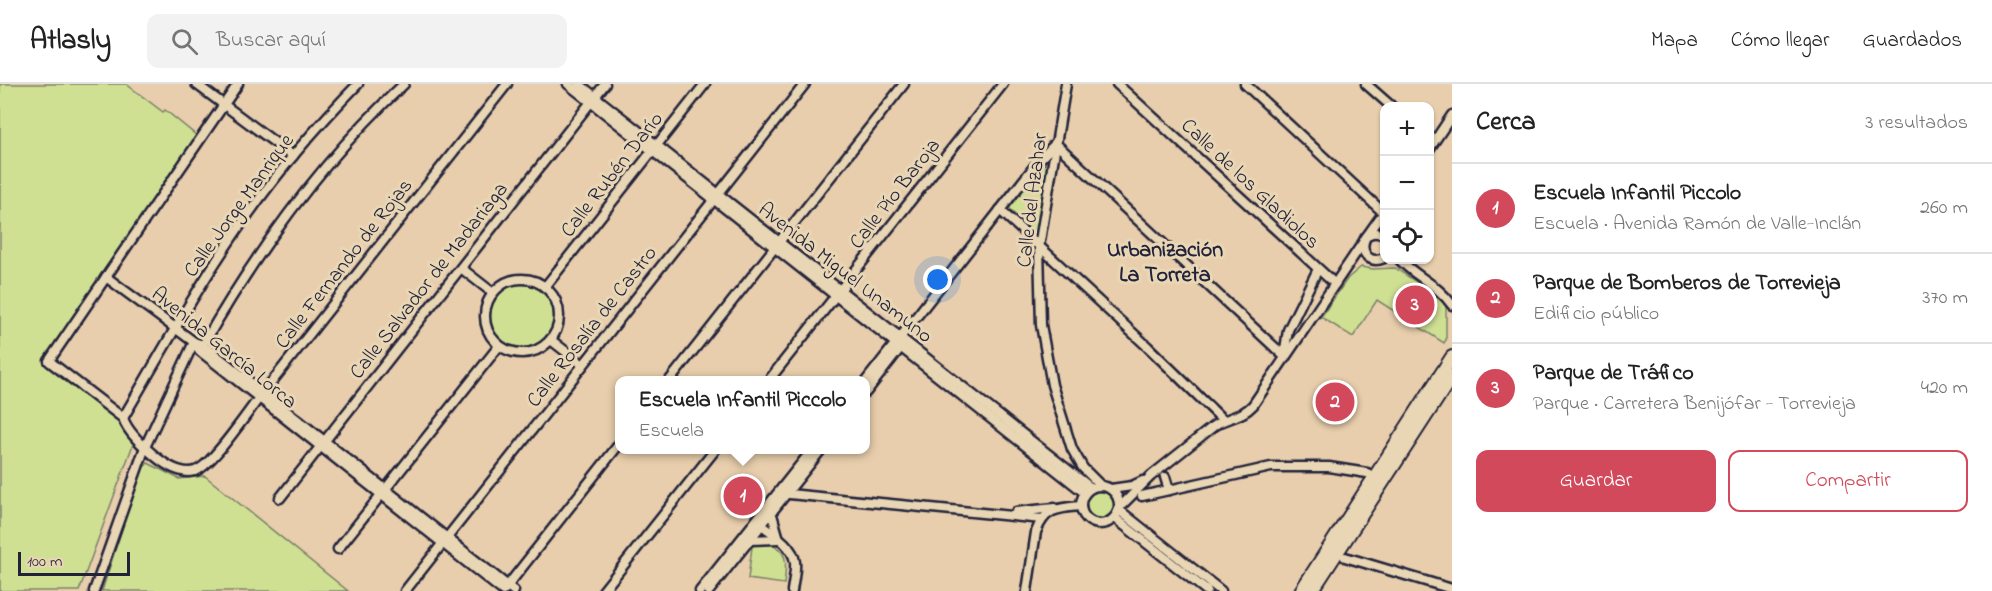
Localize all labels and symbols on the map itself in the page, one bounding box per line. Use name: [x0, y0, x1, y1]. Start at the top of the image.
street label: Calle Rubén Darío: [554, 106, 671, 244]
street label: Calle de los Gladiolos: [1173, 112, 1326, 257]
street label: Calle Jorge Manrique: [177, 128, 304, 285]
street label: Calle del Azahar: [1010, 131, 1056, 269]
street label: Calle Pío Baroja: [843, 132, 948, 256]
street label: Calle Fernando de Rojas: [268, 173, 421, 356]
street label: Calle Salvador de Madariaga: [343, 176, 518, 387]
street label: Avenida Miguel Unamuno: [750, 196, 938, 353]
district label: Urbanización La Torreta: [1107, 235, 1223, 292]
street label: Calle Rosalía de Castro: [520, 240, 665, 414]
your location: [923, 265, 952, 294]
street label: Avenida García Lorca: [144, 280, 303, 417]
pin: 3: [1396, 282, 1434, 328]
pin: 2: [1316, 380, 1354, 424]
pin: 1: [724, 474, 762, 518]
scale bar: [18, 549, 130, 576]

